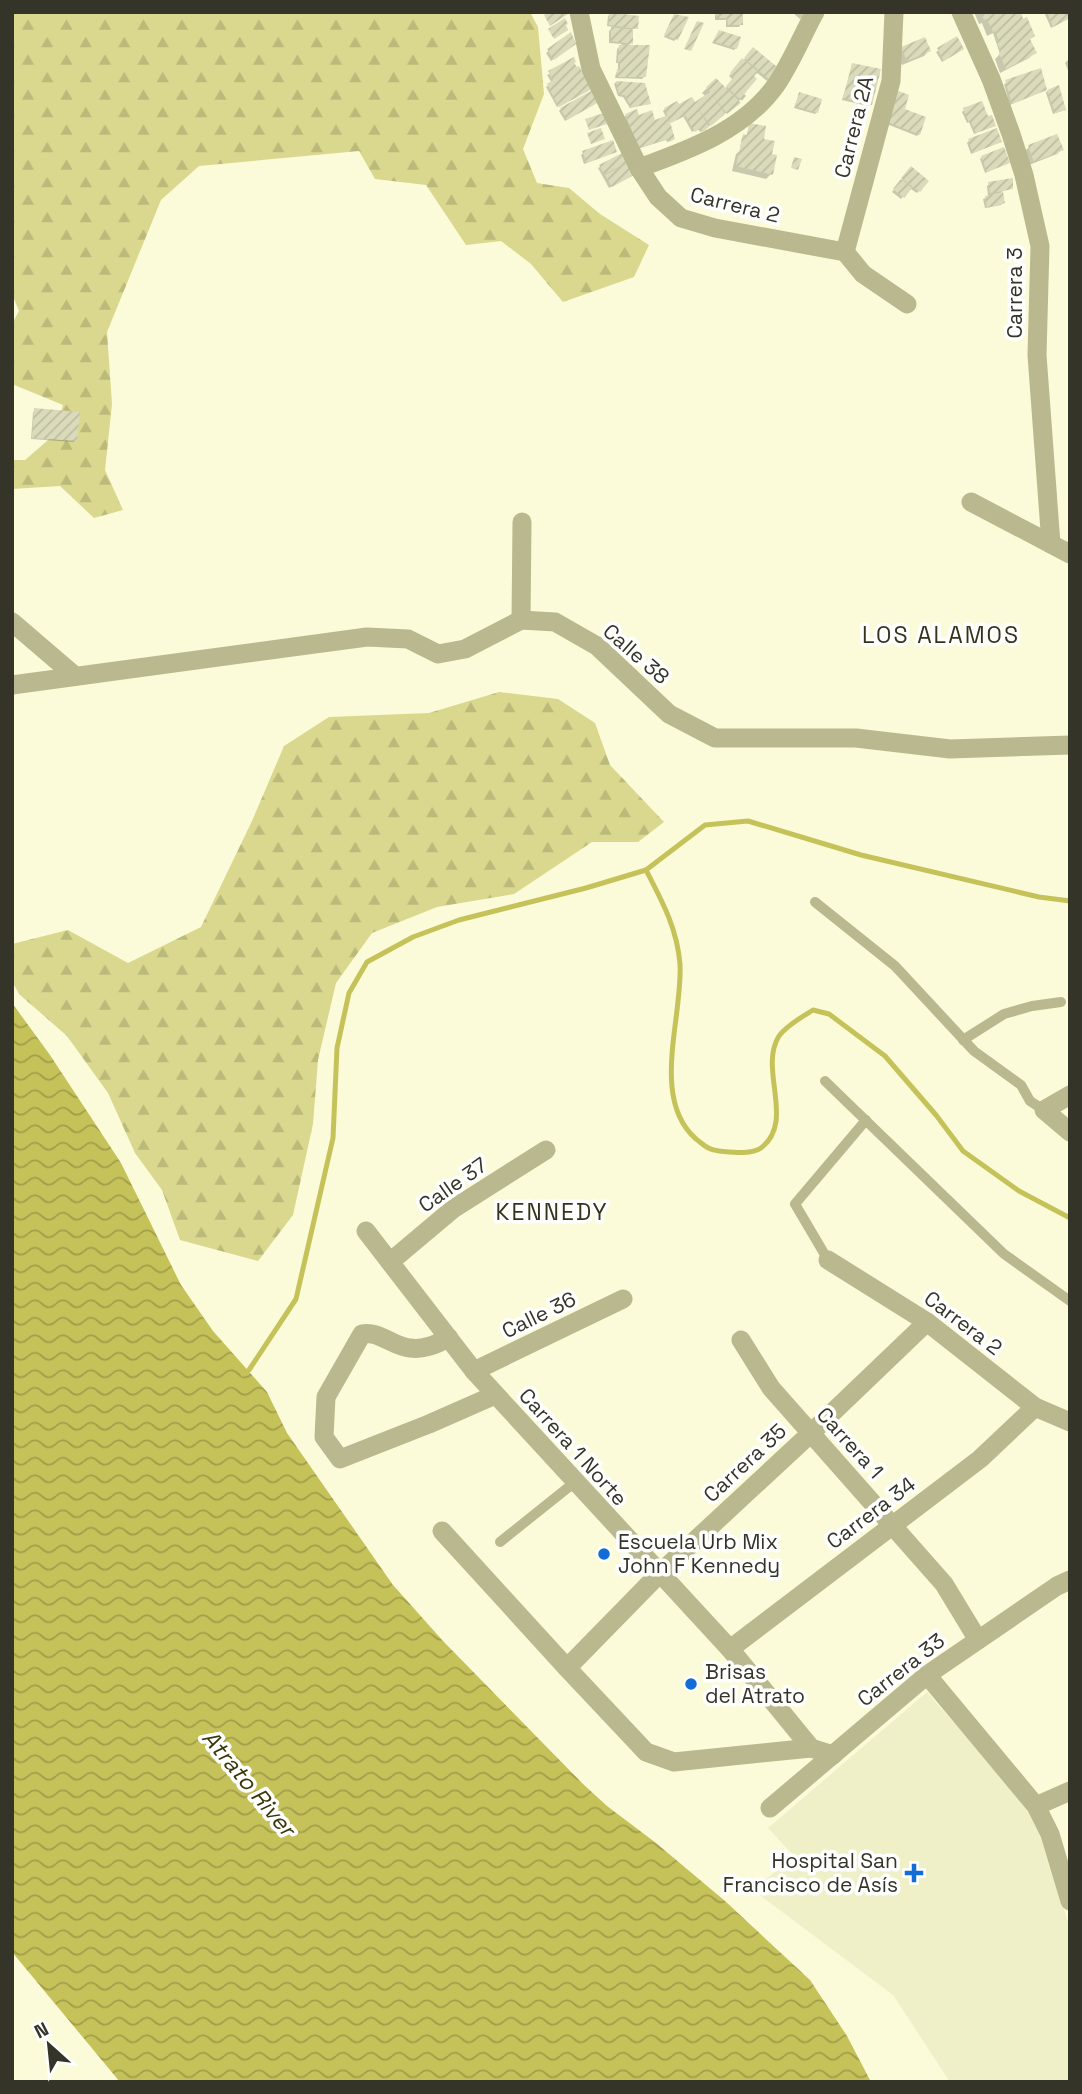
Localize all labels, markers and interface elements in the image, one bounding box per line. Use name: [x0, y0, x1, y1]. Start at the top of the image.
street label: Carrera 2A: [828, 73, 879, 181]
street label: Carrera 2: [688, 180, 783, 229]
street label: Carrera 3: [1001, 247, 1028, 339]
street label: Calle 38: [597, 617, 675, 690]
district label: LOS ALAMOS: [862, 620, 1020, 650]
street label: Calle 37: [413, 1151, 493, 1218]
district label: KENNEDY: [495, 1197, 609, 1227]
street label: Carrera 2: [919, 1284, 1008, 1361]
street label: Calle 36: [497, 1285, 580, 1344]
street label: Carrera 1 Norte: [513, 1382, 633, 1511]
street label: Carrera 1: [811, 1401, 890, 1484]
street label: Carrera 35: [698, 1417, 792, 1508]
street label: Carrera 34: [821, 1470, 920, 1555]
place label: Escuela Urb Mix John F Kennedy: [618, 1528, 780, 1579]
marker: Escuela Urb Mix John F Kennedy: [596, 1546, 612, 1562]
street label: Carrera 33: [851, 1627, 950, 1712]
place label: Brisas del Atrato: [705, 1658, 805, 1709]
marker: Brisas del Atrato: [683, 1676, 699, 1692]
water label: Atrato River: [196, 1724, 304, 1844]
place label: Hospital San Francisco de Asís: [723, 1847, 898, 1898]
marker: Hospital San Francisco de Asís: [904, 1863, 924, 1883]
north arrow: [14, 2010, 84, 2080]
text: N: [30, 2016, 53, 2044]

